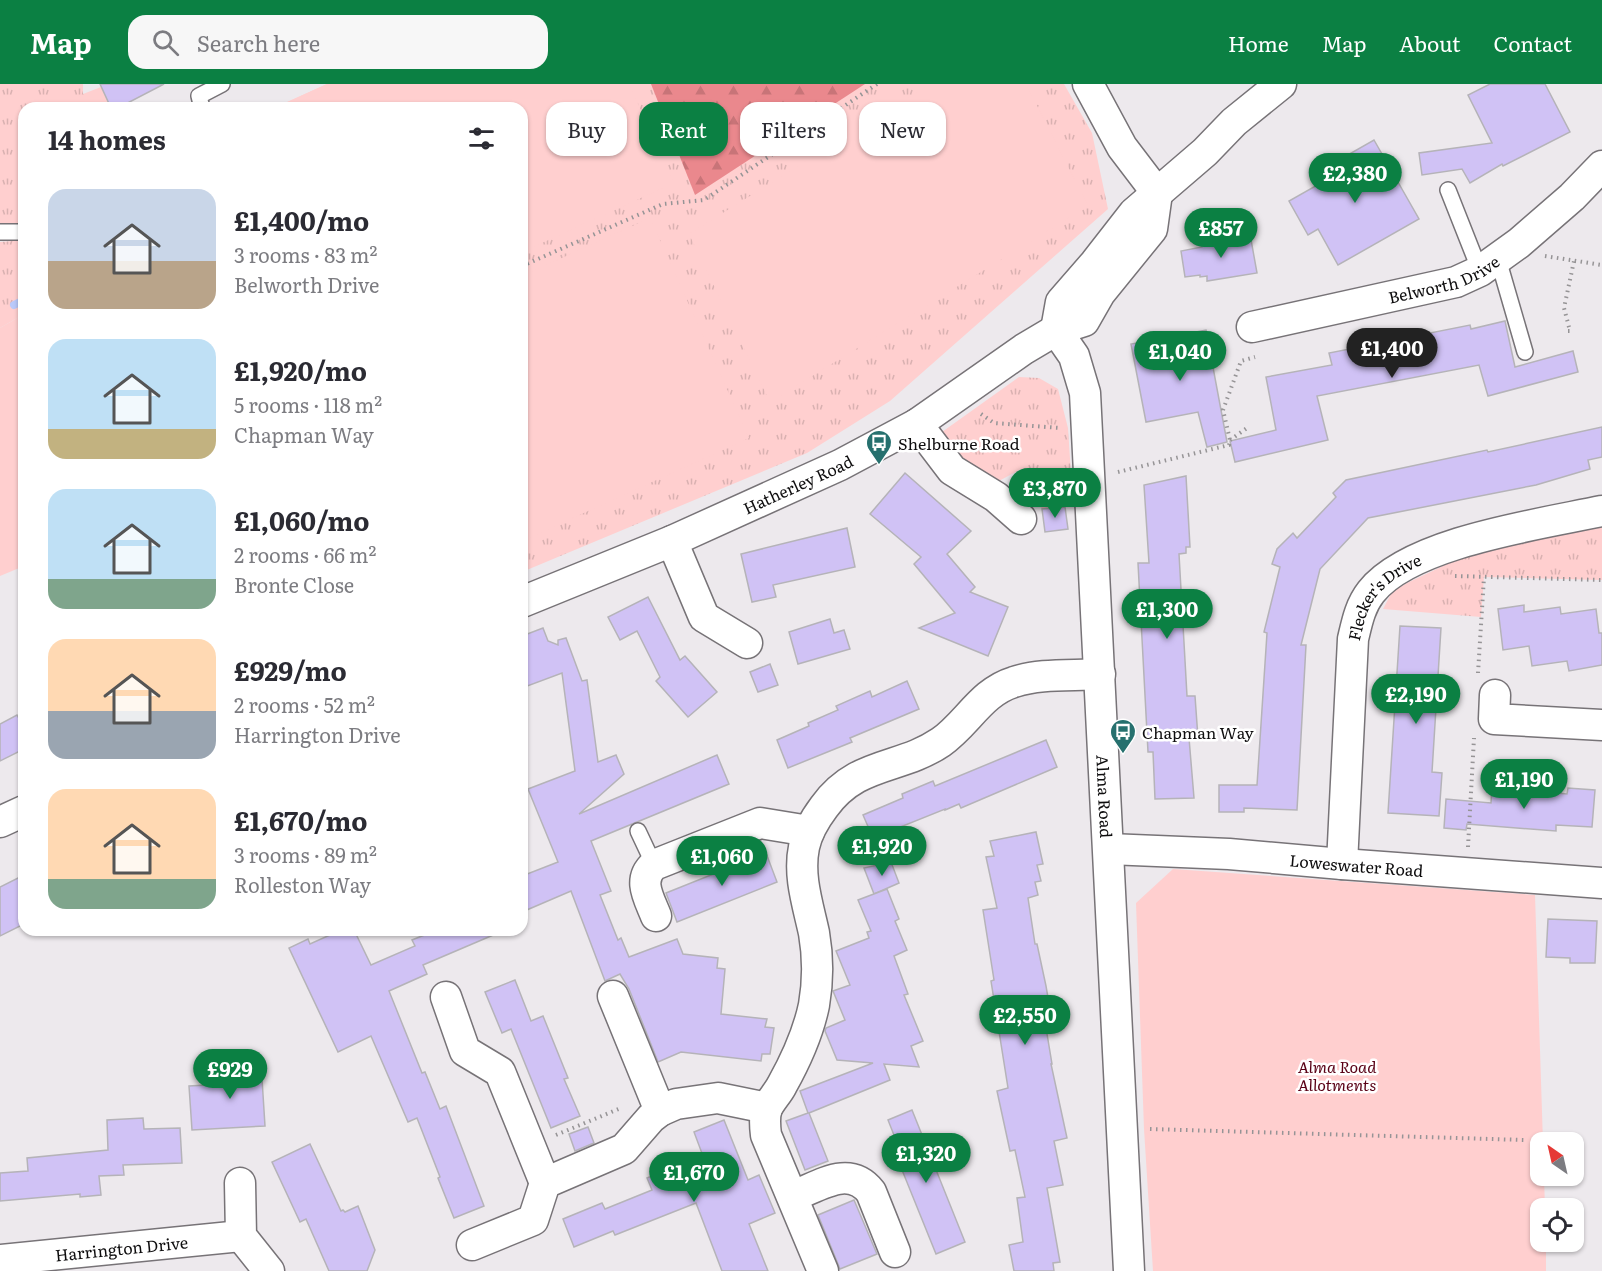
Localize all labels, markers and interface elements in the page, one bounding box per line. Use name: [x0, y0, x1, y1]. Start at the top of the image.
search box: [128, 15, 548, 69]
text: Map: [30, 21, 92, 63]
icon: search: [149, 26, 182, 59]
text: Search here: [197, 26, 320, 59]
text: Home: [1228, 27, 1289, 58]
text: Map: [1322, 27, 1366, 58]
text: About: [1399, 27, 1461, 58]
text: Contact: [1494, 27, 1572, 58]
chip: Buy: [546, 102, 627, 156]
chip: Rent: [639, 102, 728, 156]
chip: Filters: [740, 102, 847, 156]
chip: New: [859, 102, 946, 156]
text: 14 homes: [48, 119, 166, 158]
icon: filters: [465, 122, 498, 155]
pin: £2,380: [1306, 153, 1404, 204]
text: £2,380: [1323, 157, 1387, 187]
text: £1,400/mo: [234, 200, 369, 239]
pin: £857: [1185, 208, 1257, 259]
text: £857: [1198, 212, 1244, 242]
icon: home: [96, 213, 168, 285]
text: 3 rooms · 83 m²: [234, 239, 377, 269]
street label: Belworth Drive: [1386, 249, 1504, 309]
text: Belworth Drive: [234, 269, 379, 299]
pin: £1,400: [1343, 328, 1441, 379]
pin: £1,040: [1131, 331, 1229, 382]
text: £1,400: [1361, 332, 1423, 362]
text: £1,040: [1148, 335, 1212, 365]
text: £1,920/mo: [234, 350, 367, 389]
icon: home: [96, 363, 168, 435]
text: 5 rooms · 118 m²: [234, 389, 382, 419]
text: Chapman Way: [234, 419, 374, 449]
bus stop icon: Shelburne Road: [864, 428, 894, 466]
place label: Shelburne Road: [898, 431, 1020, 455]
street label: Hatherley Road: [739, 448, 857, 519]
pin: £3,870: [1006, 468, 1104, 519]
text: £3,870: [1023, 472, 1087, 502]
text: £1,060/mo: [234, 500, 370, 539]
icon: home: [96, 513, 168, 585]
text: 2 rooms · 66 m²: [234, 539, 376, 569]
street label: Flecker's Drive: [1341, 547, 1425, 643]
text: Bronte Close: [234, 569, 354, 599]
pin: £1,300: [1118, 589, 1216, 640]
text: £1,300: [1136, 593, 1198, 623]
text: £929/mo: [234, 650, 347, 689]
icon: home: [96, 663, 168, 735]
pin: £2,190: [1367, 674, 1465, 725]
text: £2,190: [1385, 678, 1447, 708]
text: 2 rooms · 52 m²: [234, 689, 375, 719]
bus stop icon: Chapman Way: [1108, 717, 1138, 755]
text: Harrington Drive: [234, 719, 401, 749]
place label: Chapman Way: [1142, 720, 1255, 744]
street label: Alma Road: [1091, 754, 1119, 839]
pin: £1,190: [1475, 759, 1573, 810]
text: £1,190: [1495, 763, 1553, 793]
text: £1,670/mo: [234, 800, 368, 839]
icon: home: [96, 813, 168, 885]
pin: £1,920: [833, 826, 931, 877]
text: £1,920: [851, 830, 913, 860]
pin: £1,060: [673, 836, 771, 887]
text: 3 rooms · 89 m²: [234, 839, 377, 869]
text: £1,060: [690, 840, 754, 870]
street label: Loweswater Road: [1288, 847, 1424, 882]
text: Rolleston Way: [234, 869, 371, 899]
pin: £2,550: [976, 995, 1074, 1046]
text: £2,550: [993, 999, 1057, 1029]
pin: £929: [194, 1049, 266, 1100]
text: £929: [207, 1053, 253, 1083]
park label: Alma Road Allotments: [1298, 1054, 1377, 1096]
north arrow: [1530, 1132, 1584, 1186]
map controls: [1530, 1132, 1584, 1252]
pin: £1,320: [877, 1133, 975, 1184]
text: £1,320: [896, 1137, 956, 1167]
pin: £1,670: [645, 1152, 743, 1203]
text: £1,670: [663, 1156, 725, 1186]
button: locate: [1530, 1198, 1584, 1252]
street label: Harrington Drive: [54, 1229, 189, 1266]

